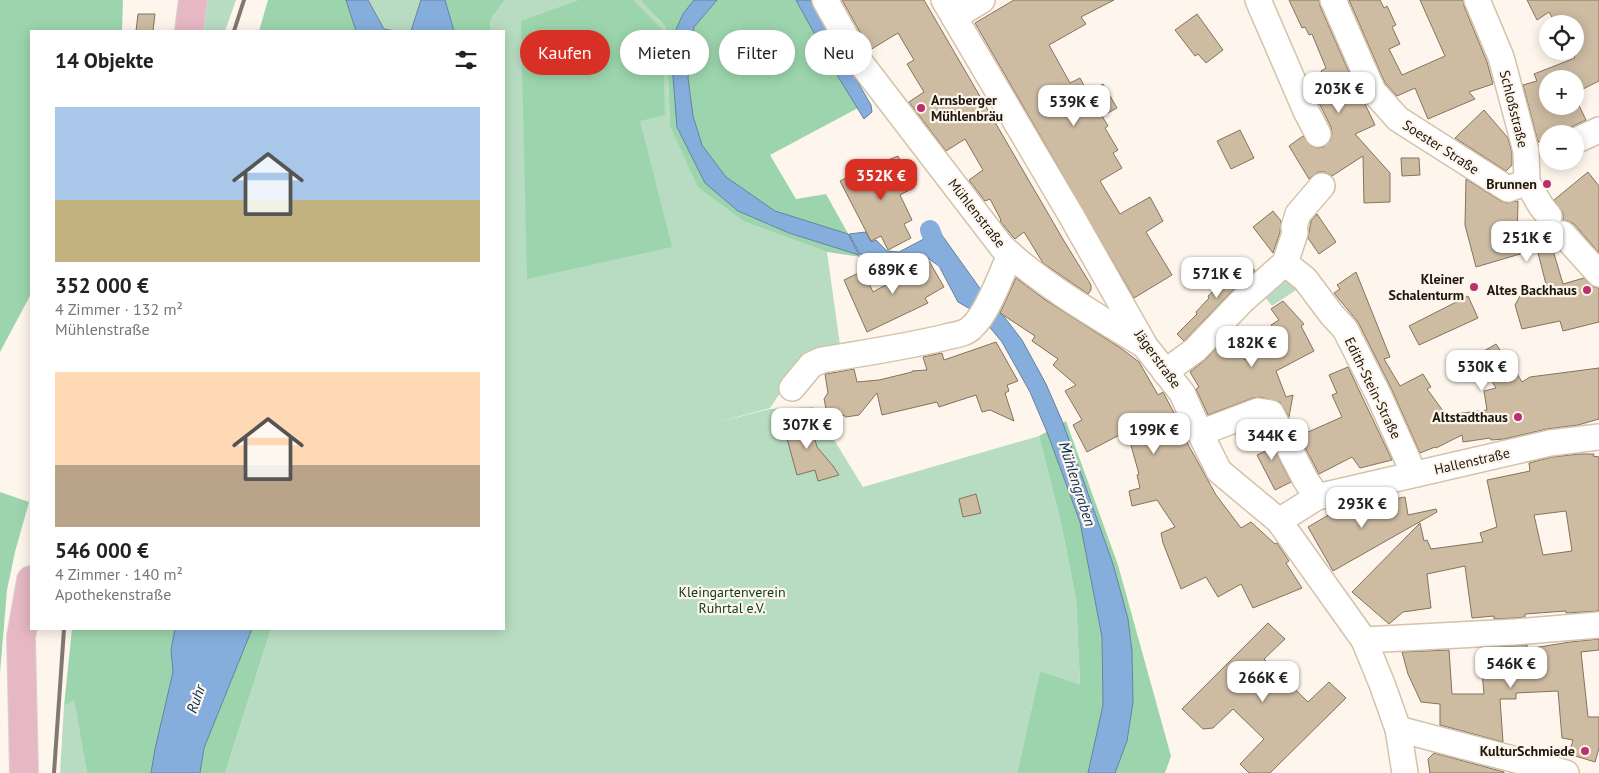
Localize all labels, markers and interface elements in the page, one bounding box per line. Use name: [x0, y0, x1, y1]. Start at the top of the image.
map controls: [1539, 15, 1584, 170]
button: locate: [1539, 15, 1584, 60]
chip: Kaufen: [520, 30, 610, 75]
chip: Mieten: [620, 30, 709, 75]
chip: Filter: [719, 30, 795, 75]
chip: Neu: [805, 30, 872, 75]
icon: filters: [452, 46, 480, 74]
text: 14 Objekte: [55, 47, 154, 74]
street label: Schloßstraße: [1496, 68, 1532, 150]
button: +: [1539, 70, 1584, 115]
pin: 203K €: [1298, 72, 1380, 114]
text: 203K €: [1314, 78, 1364, 98]
pin: 539K €: [1033, 84, 1115, 127]
place label: Arnsberger Mühlenbräu: [931, 91, 1003, 125]
text: 539K €: [1049, 91, 1099, 111]
marker: Arnsberger Mühlenbräu: [915, 102, 927, 114]
street label: Soester Straße: [1399, 116, 1483, 178]
button: −: [1539, 125, 1584, 170]
icon: home: [223, 139, 313, 229]
pin: 352K €: [840, 158, 922, 201]
text: 352K €: [856, 165, 906, 185]
street label: Mühlenstraße: [944, 175, 1010, 251]
place label: Brunnen: [1486, 175, 1537, 193]
marker: Brunnen: [1541, 178, 1553, 190]
pin: 251K €: [1486, 220, 1568, 263]
text: 251K €: [1502, 227, 1552, 247]
pin: 689K €: [852, 252, 934, 295]
pin: 571K €: [1176, 256, 1258, 299]
text: 689K €: [868, 259, 918, 279]
text: 571K €: [1192, 263, 1242, 283]
place label: Kleiner Schalenturm: [1388, 270, 1464, 304]
text: 352 000 €: [55, 272, 149, 299]
marker: Kleiner Schalenturm: [1468, 281, 1480, 293]
place label: Altes Backhaus: [1487, 281, 1577, 299]
marker: Altes Backhaus: [1581, 284, 1593, 296]
text: 4 Zimmer · 132 m²: [55, 299, 183, 319]
text: Mühlenstraße: [55, 319, 150, 339]
street label: Jägerstraße: [1130, 325, 1185, 392]
pin: 182K €: [1211, 326, 1293, 368]
text: 182K €: [1227, 332, 1277, 352]
street label: Edith-Stein-Straße: [1341, 334, 1405, 442]
pin: 530K €: [1441, 350, 1523, 392]
text: 530K €: [1457, 356, 1507, 376]
icon: home: [223, 404, 313, 494]
pin: 307K €: [766, 408, 848, 450]
place label: Altstadthaus: [1432, 408, 1508, 426]
marker: Altstadthaus: [1512, 411, 1524, 423]
pin: 199K €: [1113, 412, 1195, 455]
text: 307K €: [782, 414, 832, 434]
pin: 344K €: [1231, 418, 1313, 461]
text: 199K €: [1129, 419, 1179, 439]
text: 344K €: [1247, 425, 1297, 445]
water label: Mühlengraben: [1055, 439, 1100, 529]
street label: Hallenstraße: [1432, 444, 1512, 478]
pin: 293K €: [1321, 486, 1403, 529]
text: 293K €: [1337, 493, 1387, 513]
text: 546 000 €: [55, 537, 149, 564]
text: 4 Zimmer · 140 m²: [55, 564, 183, 584]
park label: Kleingartenverein Ruhrtal e.V.: [678, 583, 786, 617]
text: Apothekenstraße: [55, 584, 171, 604]
pin: 546K €: [1470, 646, 1552, 689]
text: 546K €: [1486, 653, 1536, 673]
pin: 266K €: [1222, 660, 1304, 703]
text: 266K €: [1238, 667, 1288, 687]
water label: Ruhr: [182, 681, 210, 715]
place label: KulturSchmiede: [1480, 742, 1575, 760]
marker: KulturSchmiede: [1579, 745, 1591, 757]

